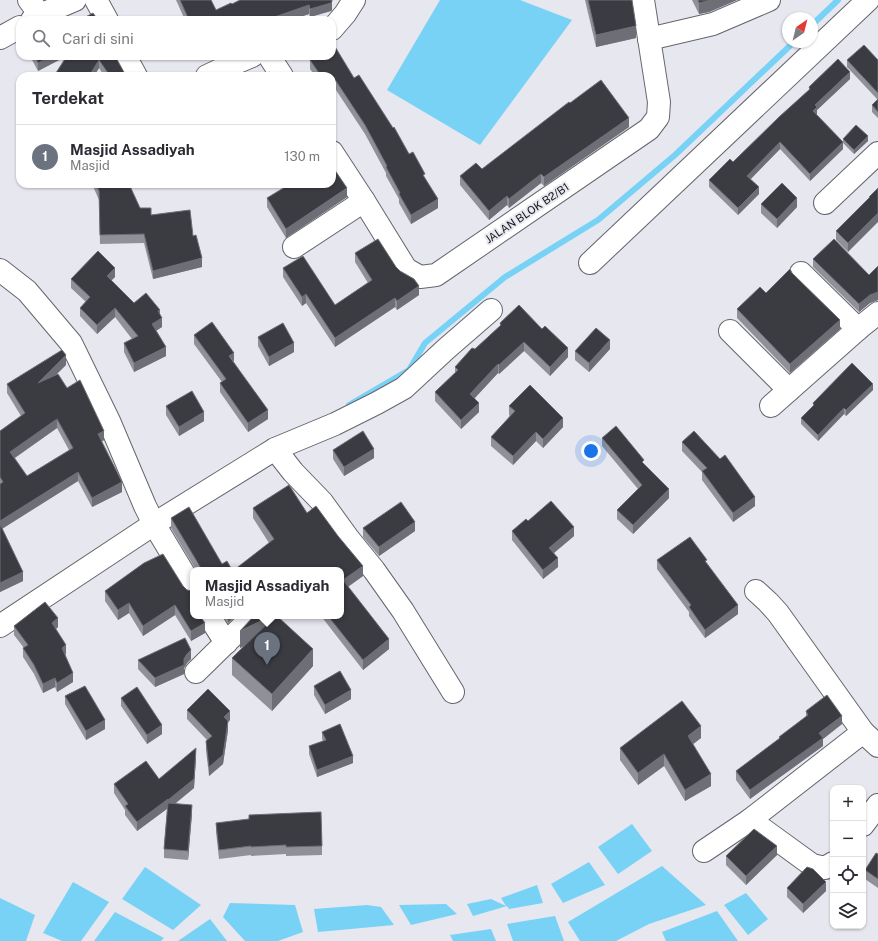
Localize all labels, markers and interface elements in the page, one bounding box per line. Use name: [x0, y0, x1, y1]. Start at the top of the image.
north arrow: [782, 12, 818, 48]
search box: [16, 16, 336, 60]
icon: search: [30, 27, 52, 49]
text: Cari di sini: [62, 30, 134, 47]
text: Terdekat: [32, 88, 104, 108]
text: Masjid Assadiyah: [70, 141, 195, 158]
text: 1: [42, 149, 48, 164]
text: 130 m: [284, 149, 320, 164]
text: Masjid: [70, 158, 110, 173]
street label: JALAN BLOK B2/B1: [483, 180, 571, 246]
your location: [581, 441, 601, 461]
popup: [190, 567, 344, 619]
text: Masjid Assadiyah: [205, 577, 329, 594]
text: Masjid: [205, 594, 244, 609]
pin: 1: [254, 632, 280, 665]
map controls: [830, 785, 866, 929]
button: +: [830, 785, 866, 821]
button: −: [830, 821, 866, 857]
button: locate: [830, 857, 866, 893]
button: layers: [830, 893, 866, 929]

